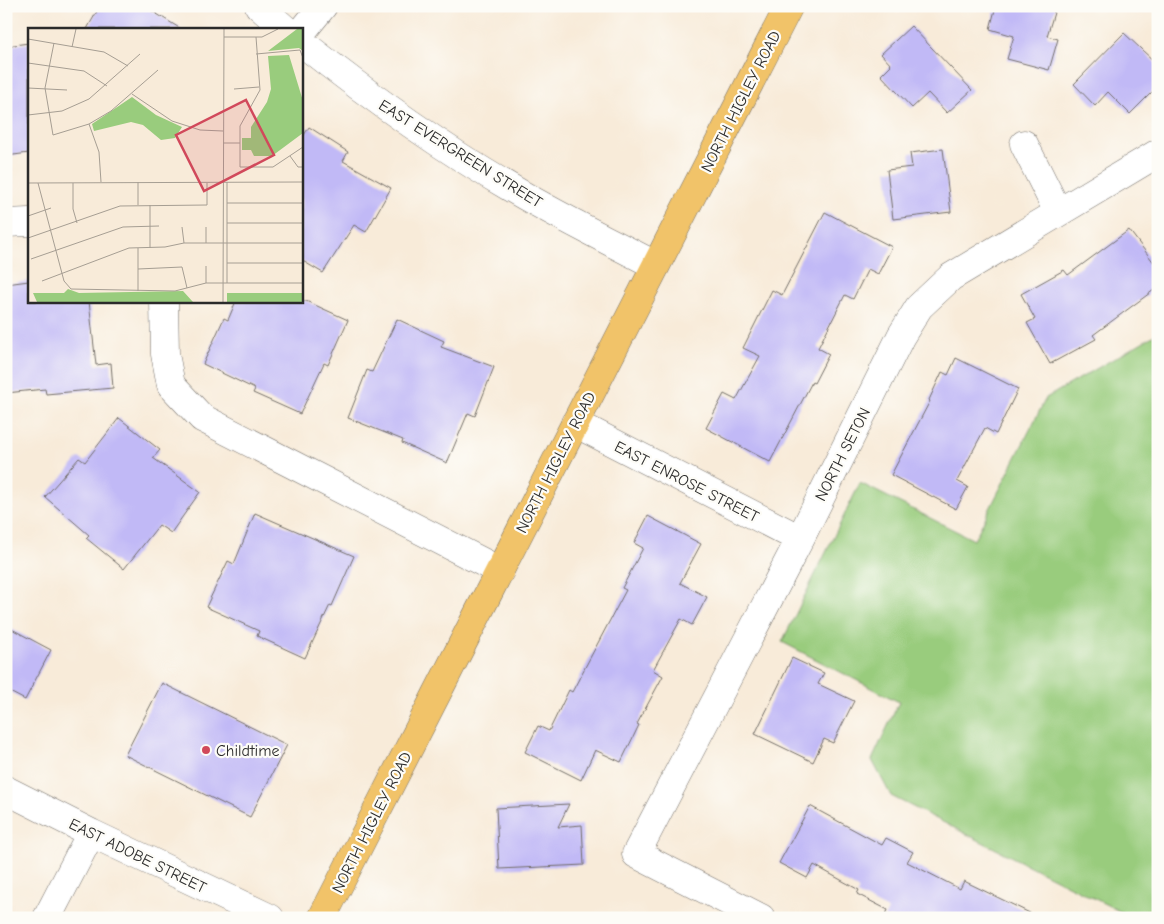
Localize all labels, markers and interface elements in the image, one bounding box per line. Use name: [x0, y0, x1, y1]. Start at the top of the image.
inset map: [28, 28, 302, 302]
street label: NORTH HIGLEY ROAD: [697, 28, 784, 175]
street label: EAST EVERGREEN STREET: [375, 96, 546, 212]
street label: NORTH HIGLEY ROAD: [512, 389, 599, 536]
street label: NORTH SETON: [812, 405, 874, 504]
street label: EAST ENROSE STREET: [611, 438, 762, 526]
place label: Childtime: [216, 742, 279, 760]
marker: Childtime: [200, 744, 212, 756]
street label: NORTH HIGLEY ROAD: [328, 749, 415, 896]
street label: EAST ADOBE STREET: [66, 815, 210, 897]

